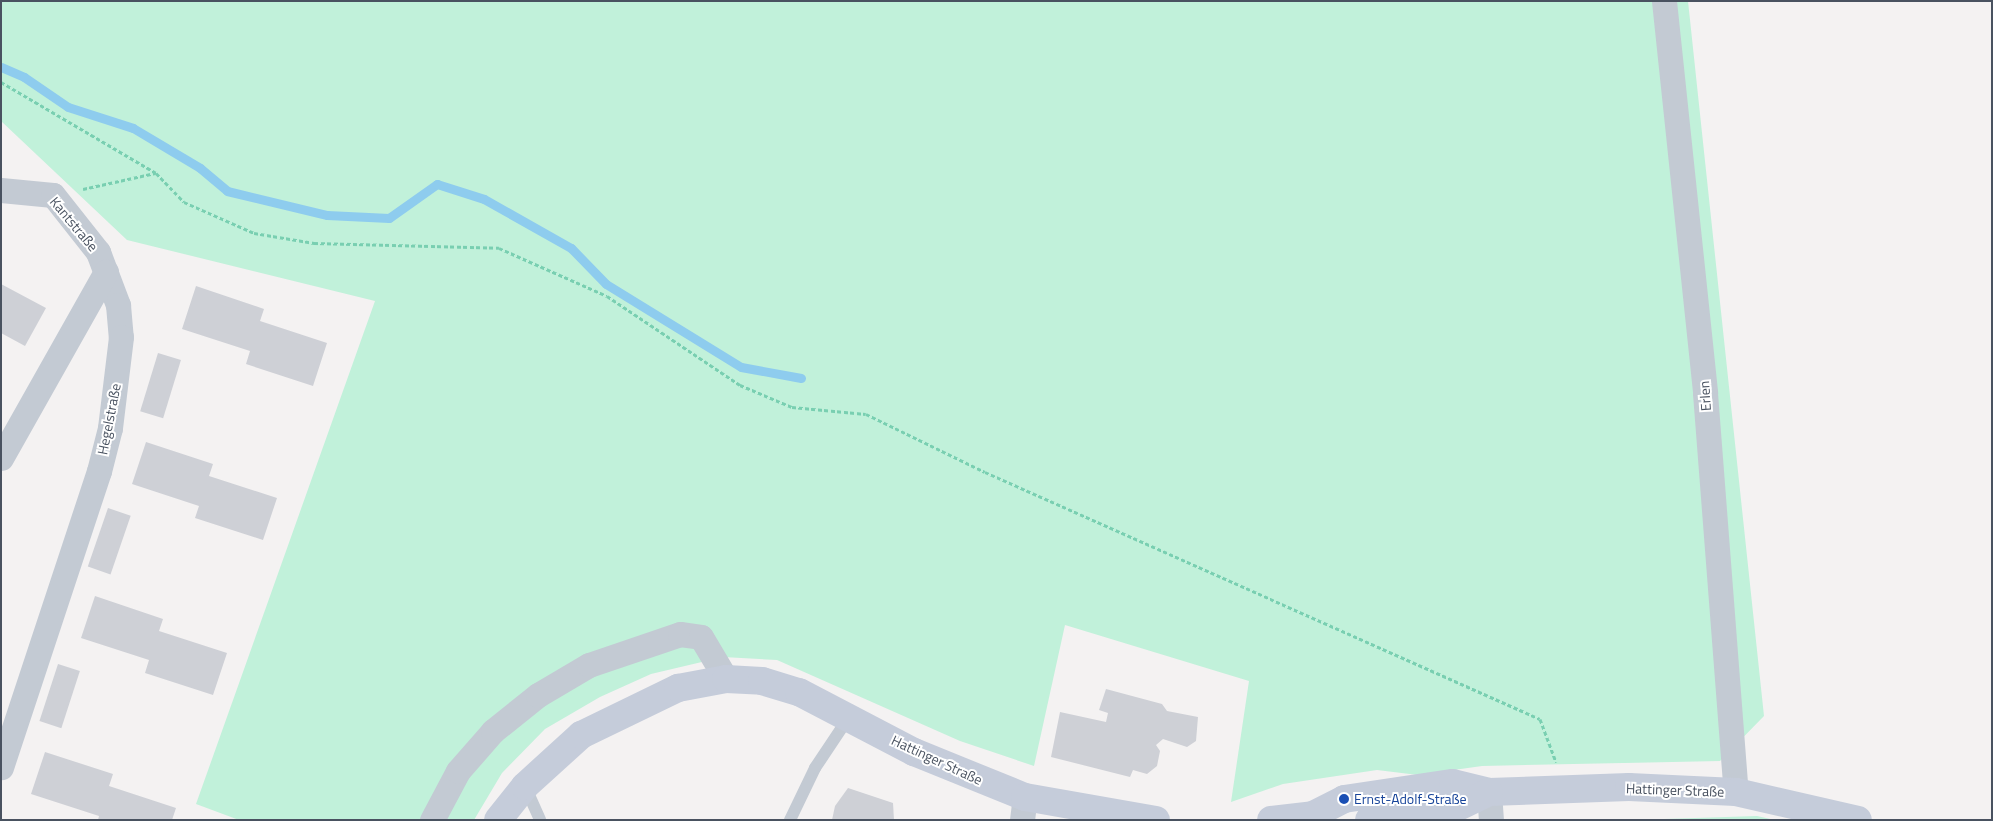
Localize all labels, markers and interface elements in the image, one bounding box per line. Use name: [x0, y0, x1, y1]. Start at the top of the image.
street label: Kantstraße: [46, 193, 102, 255]
street label: Erlen: [1696, 380, 1714, 412]
street label: Hegelstraße: [94, 382, 124, 456]
street label: Hattinger Straße: [889, 732, 985, 788]
street label: Hattinger Straße: [1626, 780, 1724, 800]
place label: Ernst-Adolf-Straße: [1354, 791, 1467, 807]
marker: Ernst-Adolf-Straße: [1338, 793, 1350, 805]

